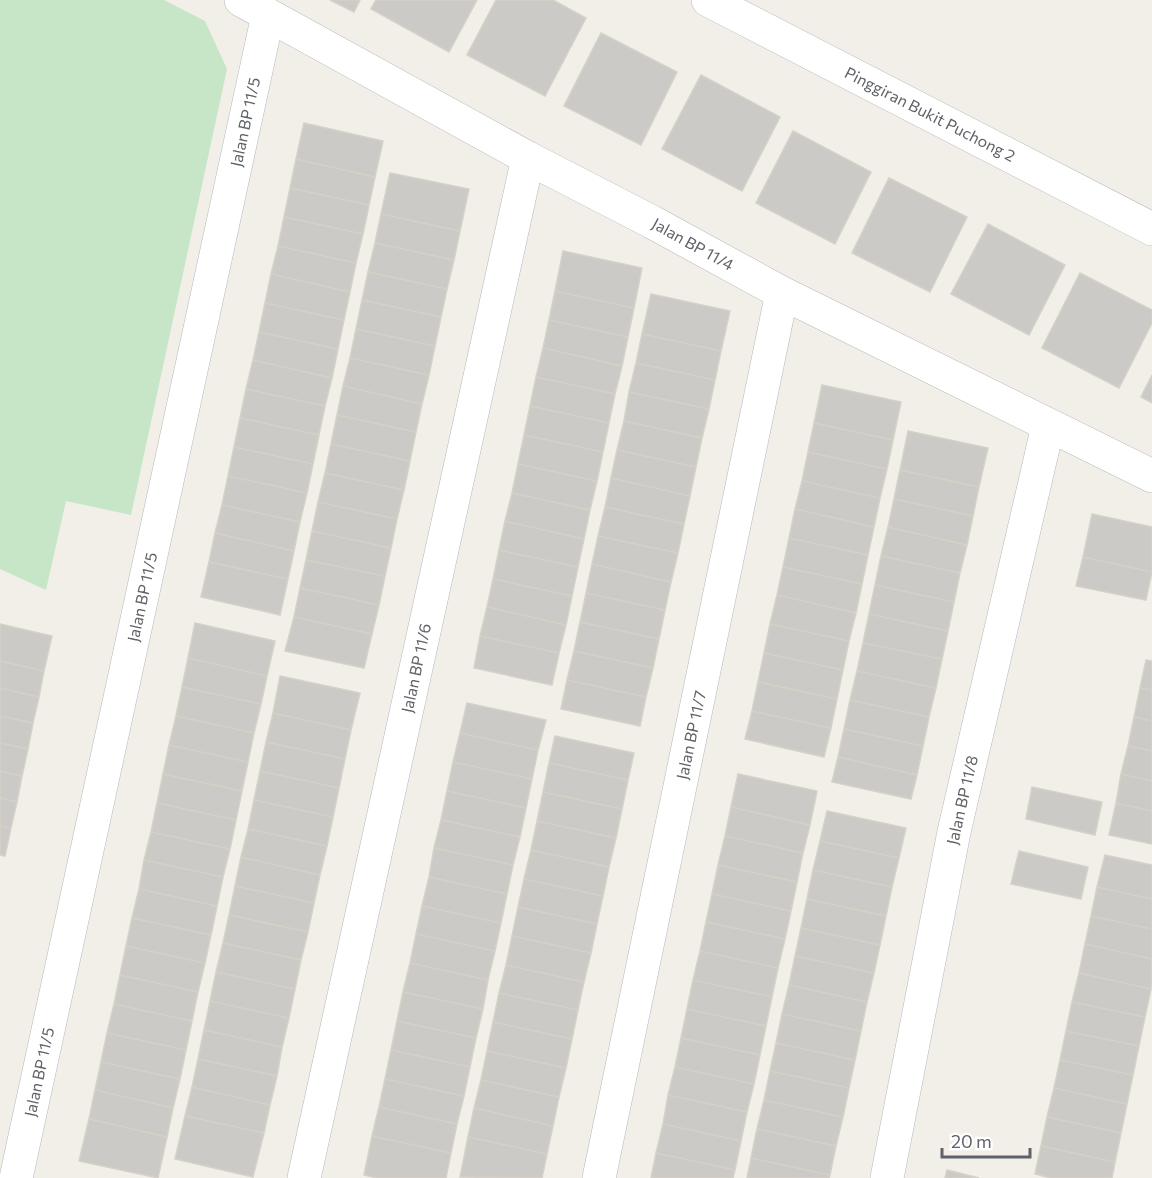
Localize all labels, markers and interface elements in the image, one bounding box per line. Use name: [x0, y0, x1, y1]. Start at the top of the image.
street label: Pinggiran Bukit Puchong 2: [842, 62, 1019, 165]
street label: Jalan BP 11/5: [226, 75, 263, 168]
street label: Jalan BP 11/4: [649, 213, 738, 274]
street label: Jalan BP 11/5: [123, 550, 160, 643]
street label: Jalan BP 11/6: [397, 621, 434, 714]
street label: Jalan BP 11/7: [672, 689, 709, 781]
street label: Jalan BP 11/8: [942, 753, 981, 846]
street label: Jalan BP 11/5: [20, 1025, 57, 1118]
scale bar: [942, 1121, 1030, 1159]
text: 20 m: [951, 1130, 992, 1152]

